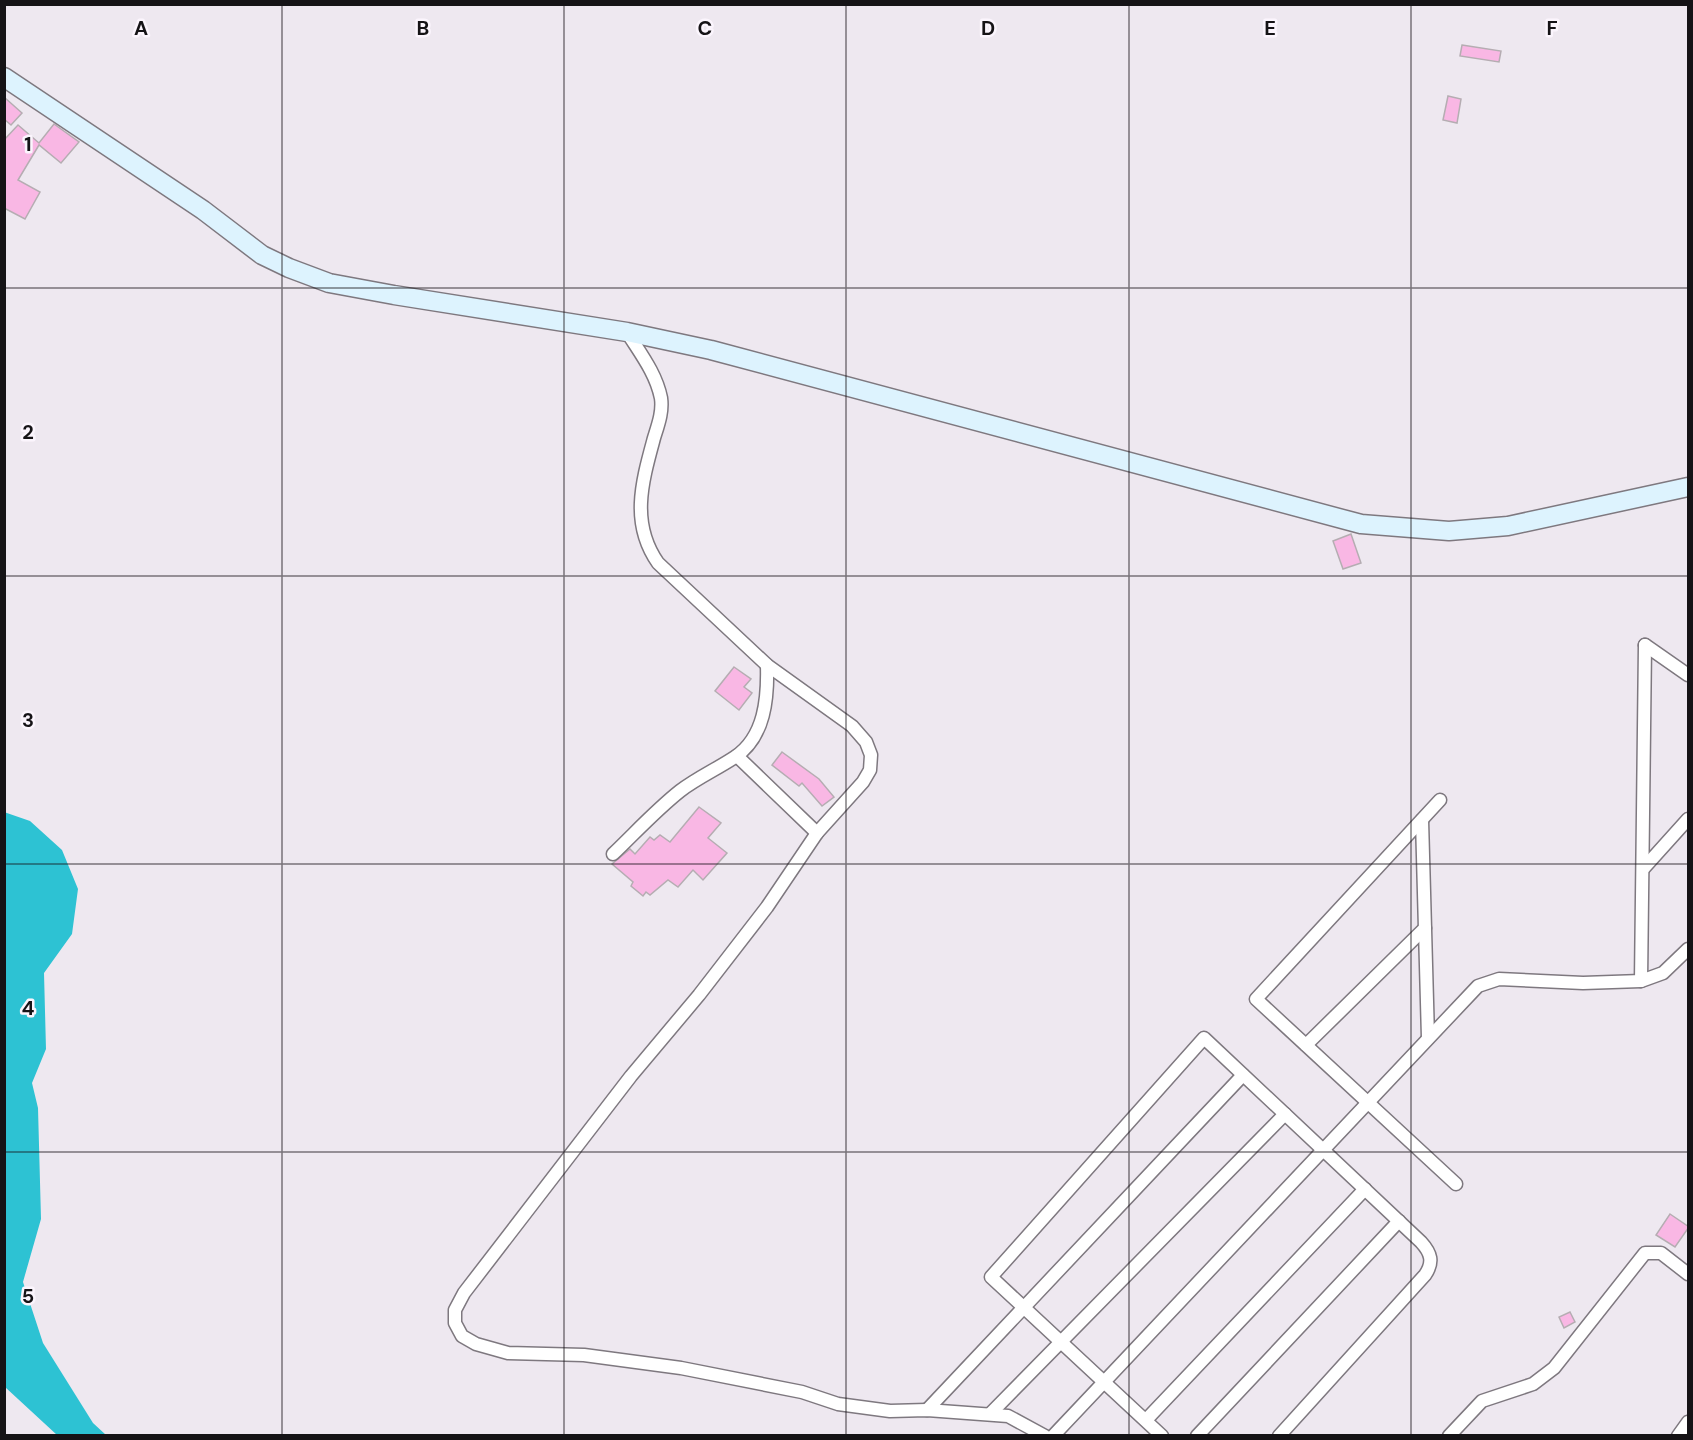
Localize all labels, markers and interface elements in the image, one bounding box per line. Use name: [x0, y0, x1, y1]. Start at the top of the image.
text: A: [134, 15, 148, 41]
text: B: [417, 15, 429, 41]
text: C: [698, 15, 712, 41]
text: D: [981, 15, 995, 41]
text: E: [1264, 15, 1276, 41]
text: F: [1546, 15, 1558, 41]
text: 1: [24, 131, 32, 157]
text: 2: [22, 419, 34, 445]
text: 3: [22, 707, 34, 733]
text: 4: [22, 995, 35, 1021]
text: 5: [22, 1283, 34, 1309]

